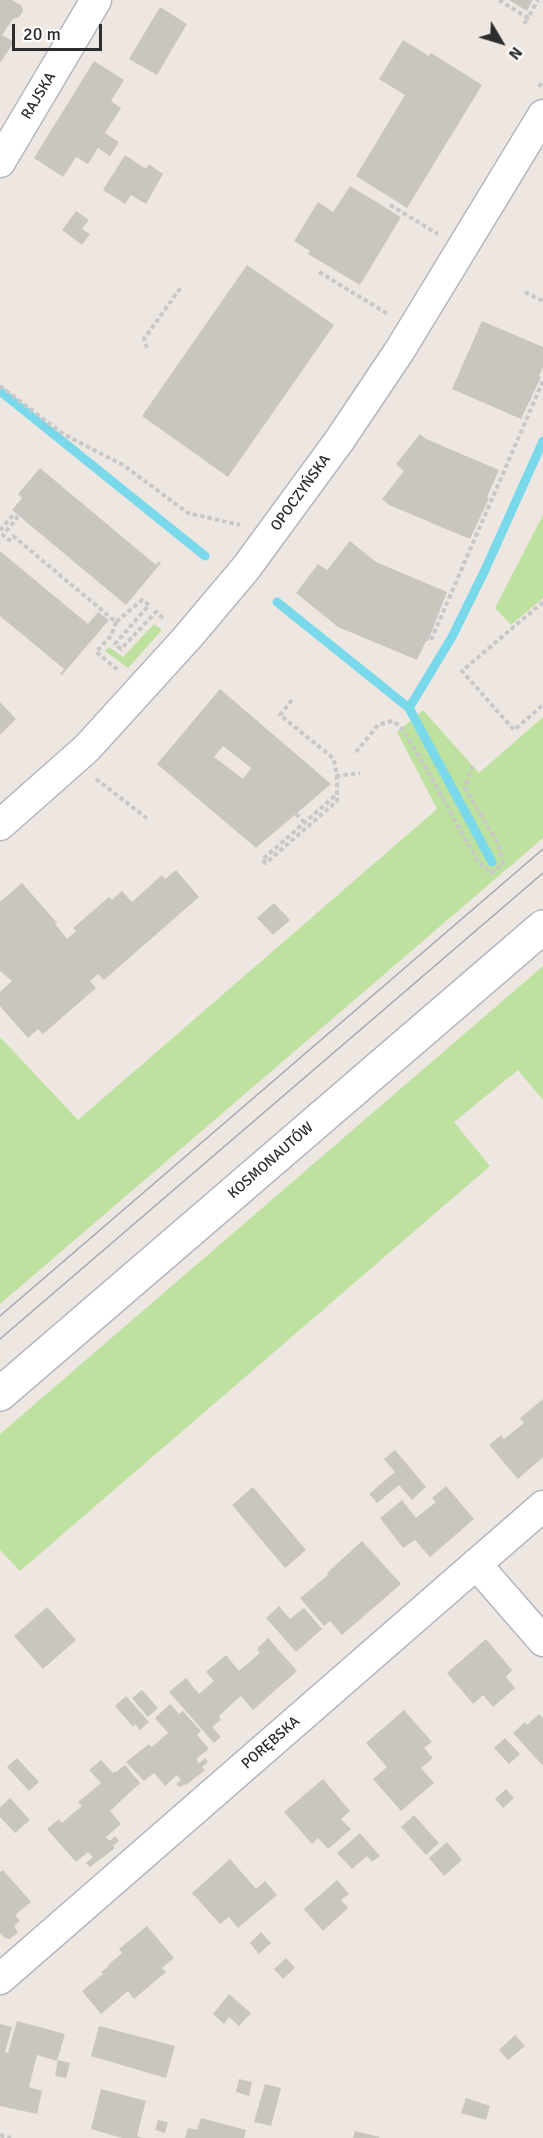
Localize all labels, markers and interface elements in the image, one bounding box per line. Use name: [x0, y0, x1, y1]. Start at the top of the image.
scale bar: [15, 12, 105, 50]
north arrow: [471, 12, 531, 72]
text: 20 m: [23, 23, 61, 45]
text: N: [504, 43, 526, 64]
street label: RAJSKA: [18, 69, 60, 123]
street label: OPOCZYŃSKA: [267, 451, 335, 535]
street label: KOSMONAUTÓW: [225, 1119, 317, 1203]
street label: PORĘBSKA: [238, 1713, 304, 1773]

